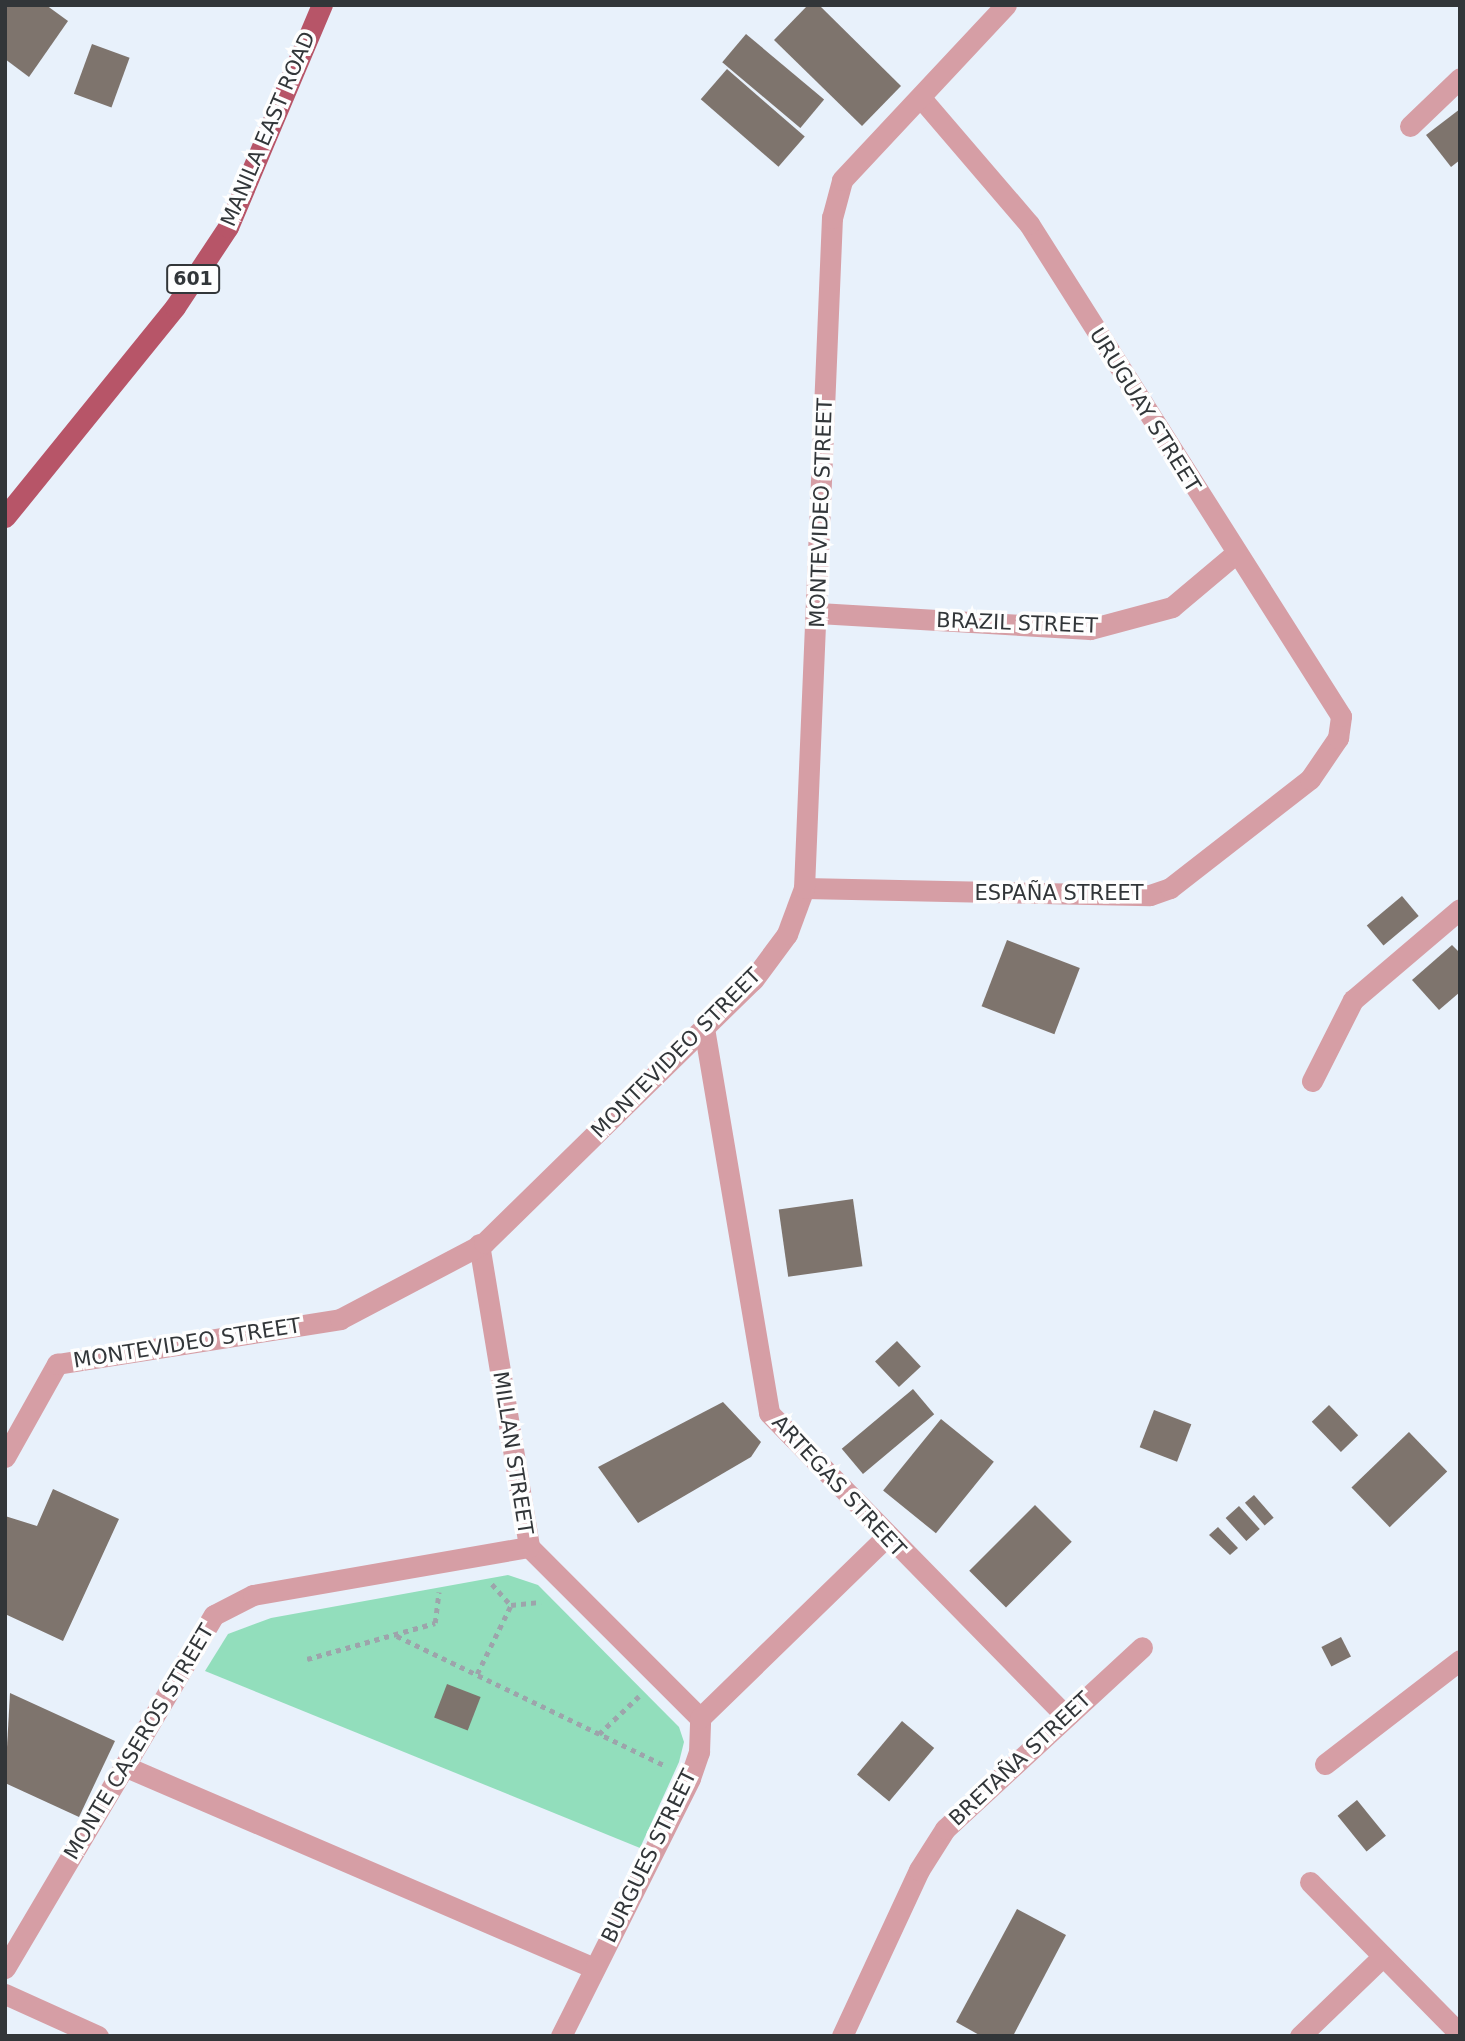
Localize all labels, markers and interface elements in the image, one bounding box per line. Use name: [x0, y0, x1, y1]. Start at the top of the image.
street label: MANILA EAST ROAD: [215, 28, 321, 230]
road number: 601: [165, 264, 221, 294]
street label: URUGUAY STREET: [1084, 323, 1206, 497]
street label: MONTEVIDEO STREET: [804, 398, 838, 628]
street label: BRAZIL STREET: [936, 608, 1098, 638]
street label: ESPAÑA STREET: [974, 880, 1144, 906]
street label: MONTEVIDEO STREET: [586, 963, 766, 1143]
street label: MONTEVIDEO STREET: [72, 1313, 302, 1373]
street label: MILLAN STREET: [488, 1370, 538, 1536]
street label: ARTEGAS STREET: [767, 1410, 911, 1562]
street label: MONTE CASEROS STREET: [59, 1620, 219, 1864]
street label: BRETAÑA STREET: [944, 1687, 1096, 1831]
street label: BURGUES STREET: [596, 1765, 702, 1947]

